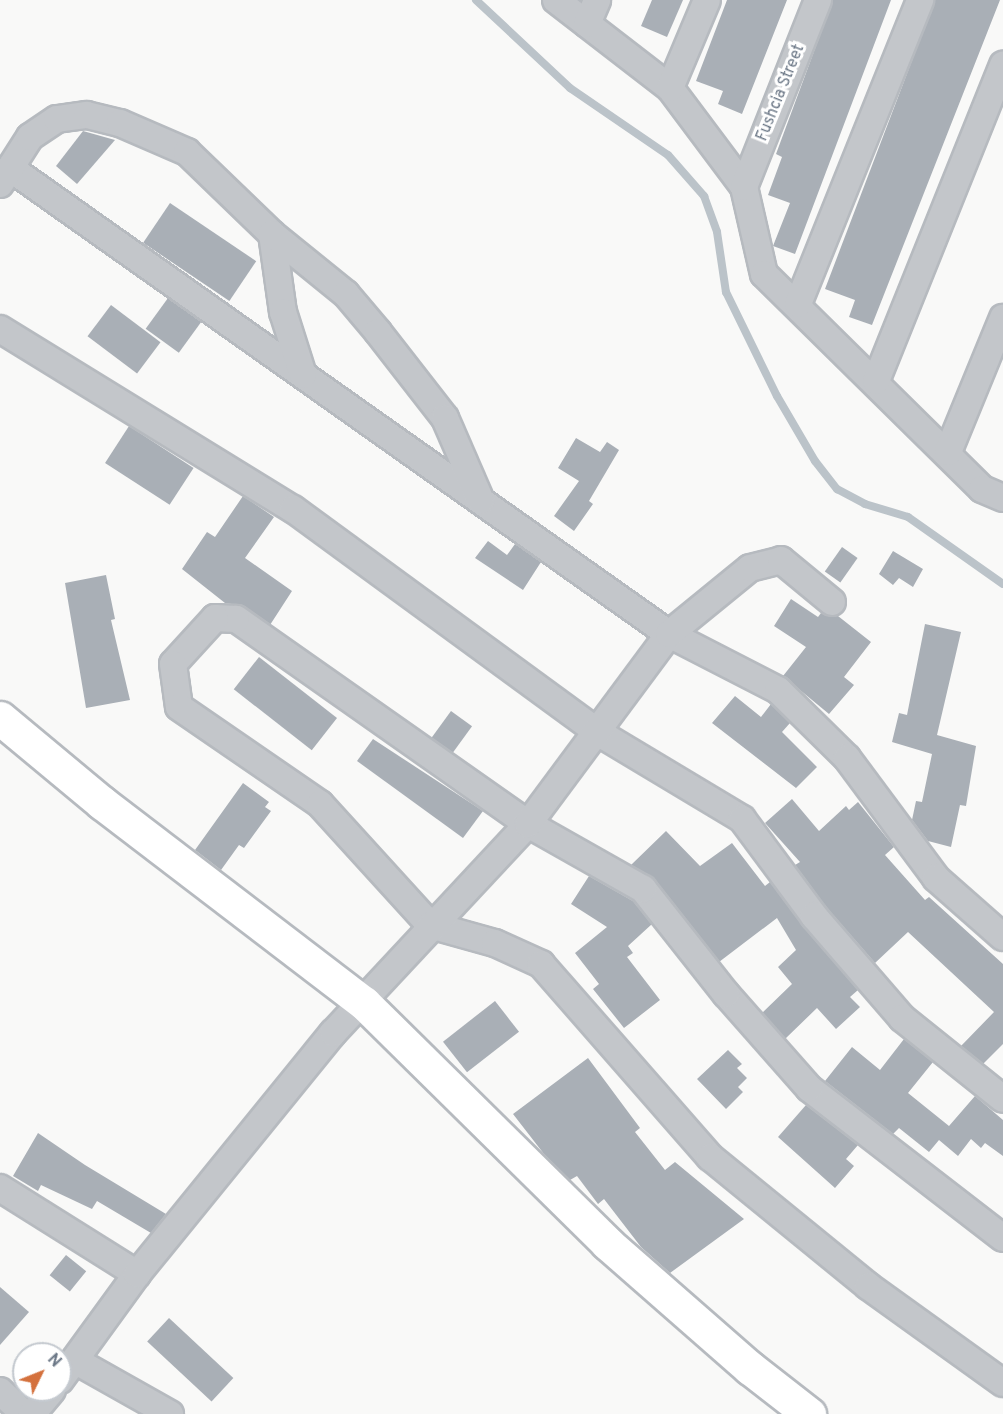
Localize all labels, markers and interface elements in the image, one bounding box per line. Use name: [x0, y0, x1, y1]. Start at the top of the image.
street label: Fushcia Street: [753, 42, 809, 144]
north arrow: [12, 1342, 72, 1402]
text: N: [42, 1350, 65, 1372]

